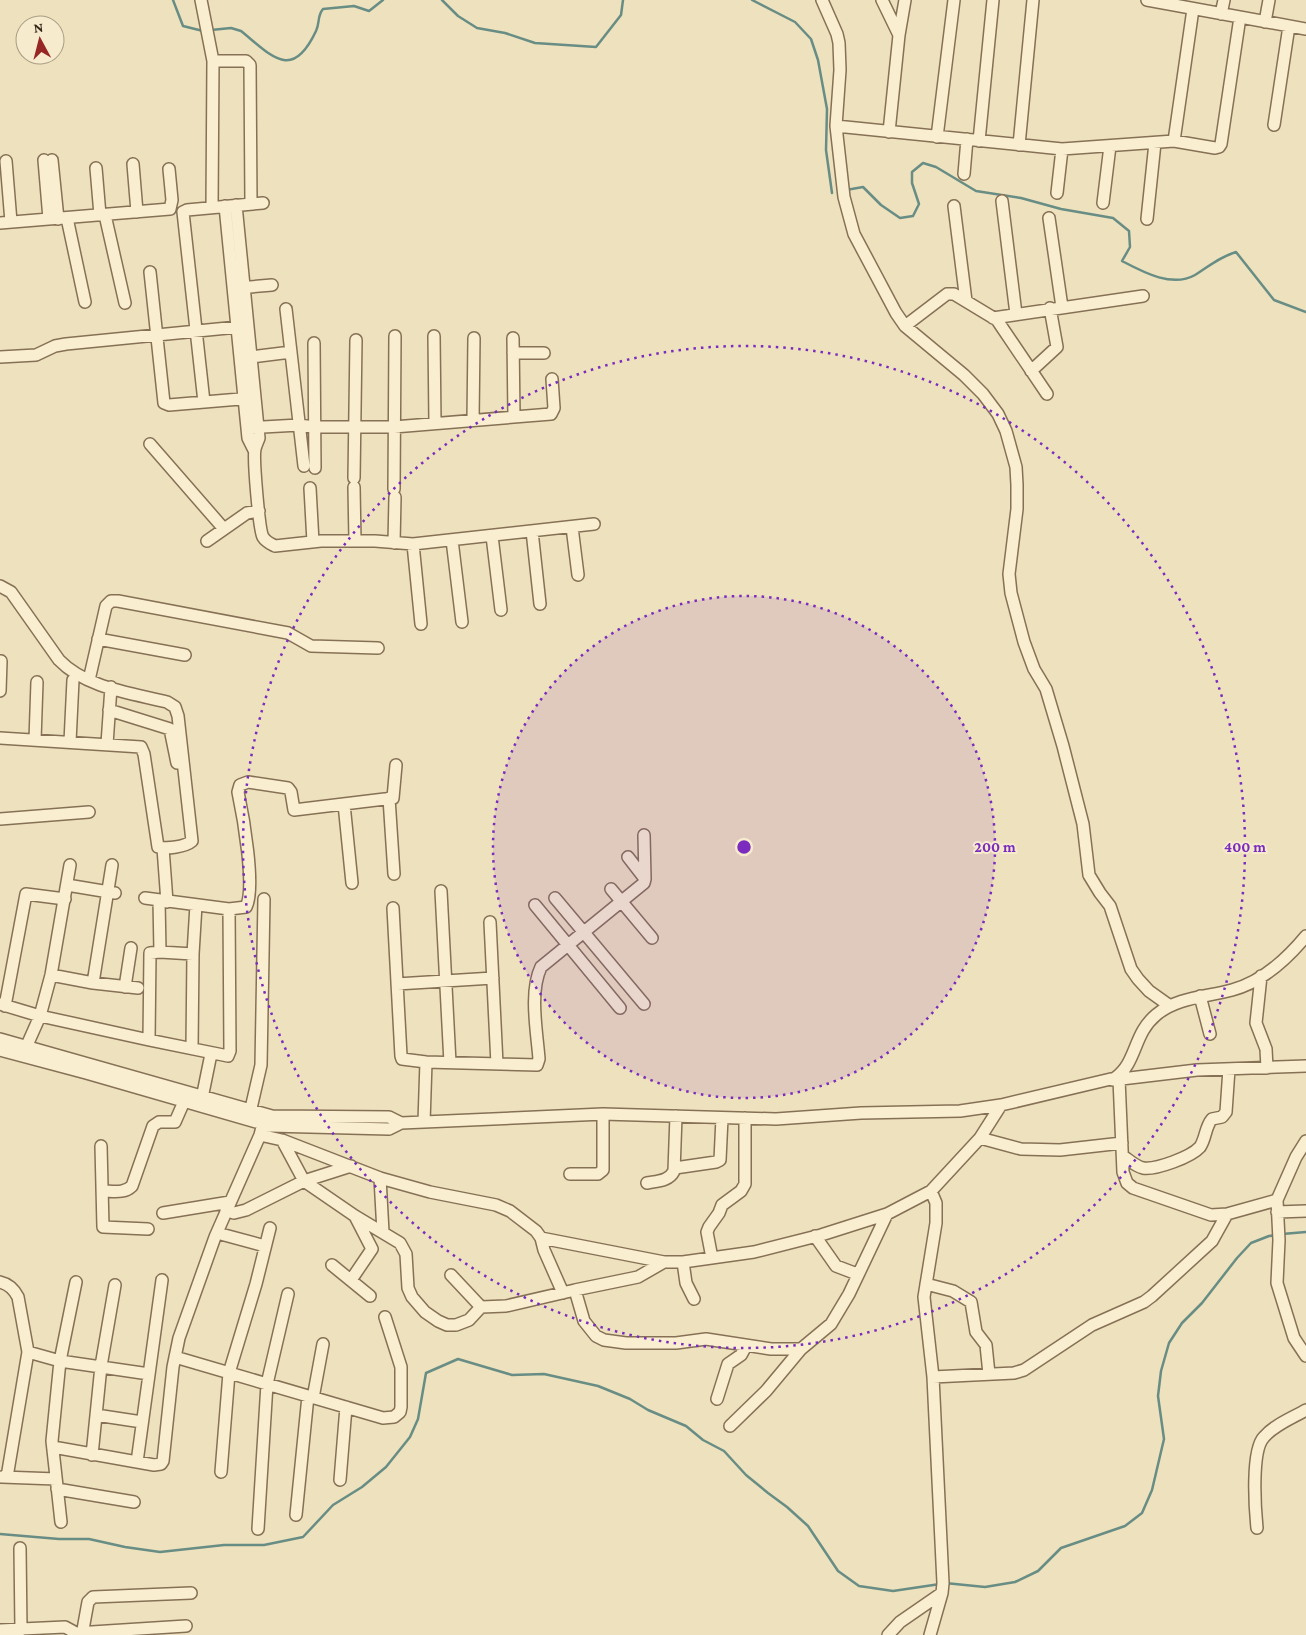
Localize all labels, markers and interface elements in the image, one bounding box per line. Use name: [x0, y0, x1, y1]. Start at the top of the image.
north arrow: [15, 15, 65, 65]
text: N: [33, 19, 45, 36]
centre of rings: [735, 838, 753, 856]
text: 200 m: [974, 839, 1016, 855]
text: 400 m: [1224, 839, 1266, 855]

